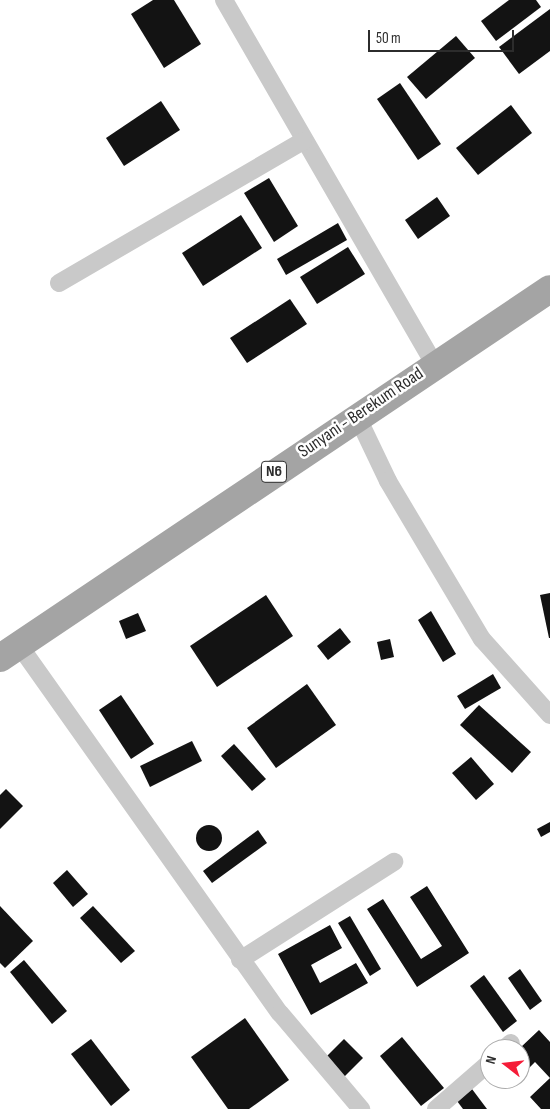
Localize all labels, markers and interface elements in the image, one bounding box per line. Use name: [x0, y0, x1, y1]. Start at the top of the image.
scale bar: [370, 20, 516, 52]
text: 50 m: [376, 29, 401, 48]
street label: Sunyani - Berekum Road: [294, 363, 428, 463]
road number: N6: [260, 458, 288, 486]
north arrow: [480, 1039, 530, 1089]
text: N: [482, 1054, 500, 1066]

